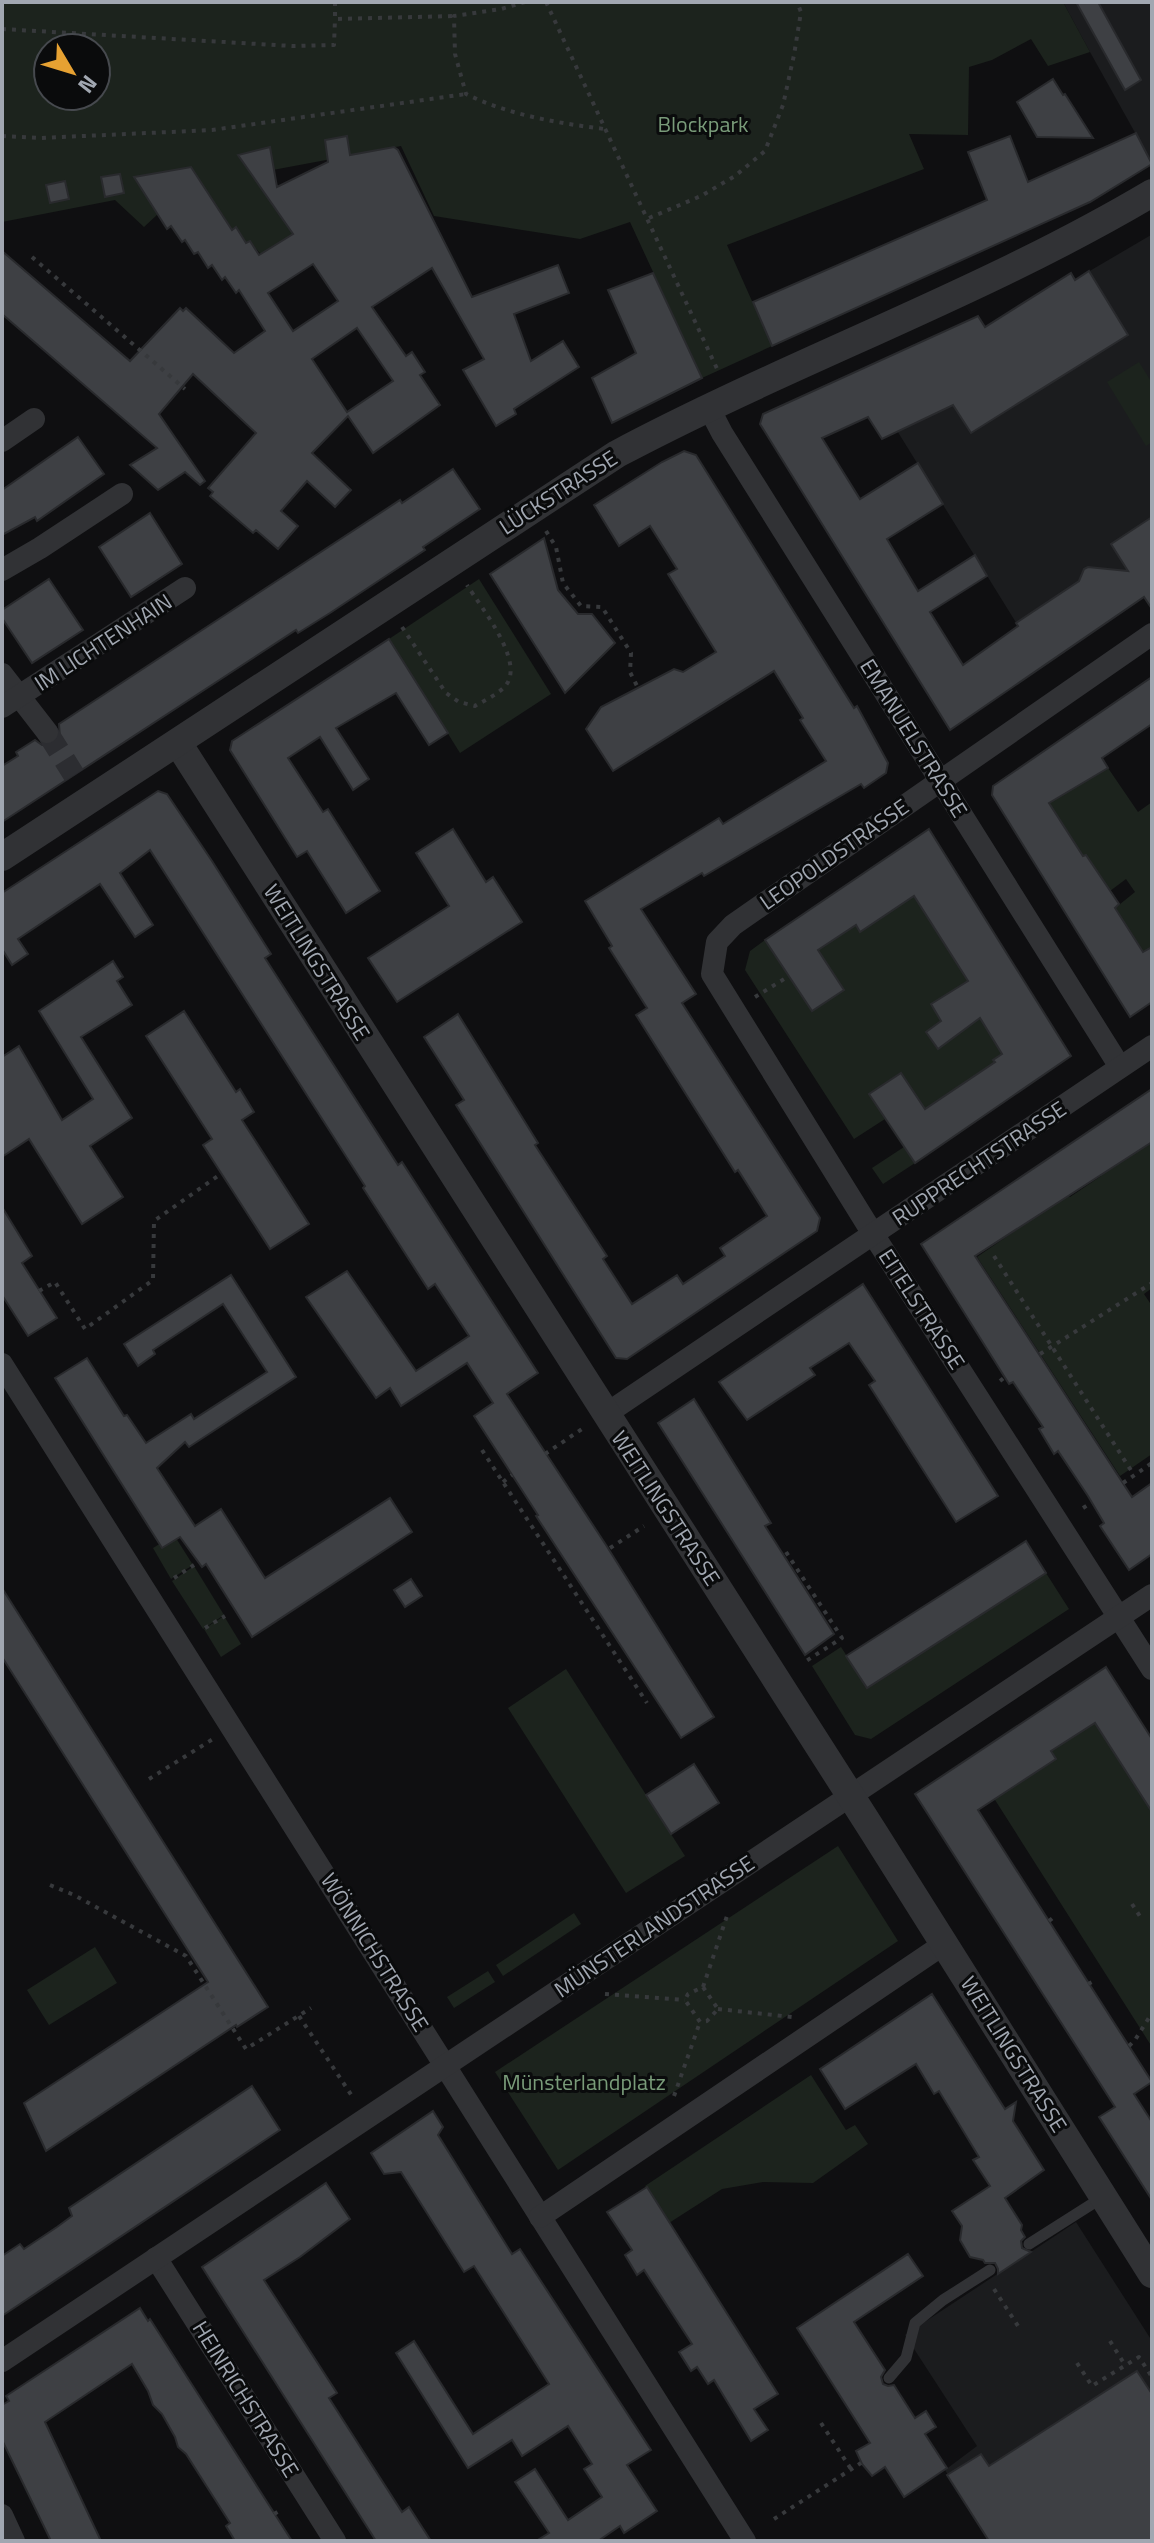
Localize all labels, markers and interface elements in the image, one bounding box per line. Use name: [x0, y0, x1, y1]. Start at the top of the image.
north arrow: [32, 32, 112, 112]
text: N: [70, 68, 106, 101]
park label: Blockpark: [657, 107, 749, 141]
street label: LÜCKSTRASSE: [492, 441, 624, 543]
street label: IM LICHTENHAIN: [27, 585, 179, 699]
street label: EMANUELSTRASSE: [852, 652, 976, 824]
street label: LEOPOLDSTRASSE: [752, 790, 916, 918]
street label: WEITLINGSTRASSE: [255, 877, 379, 1047]
street label: RUPPRECHTSTRASSE: [885, 1092, 1073, 1234]
street label: EITELSTRASSE: [870, 1242, 974, 1376]
street label: WEITLINGSTRASSE: [603, 1424, 729, 1592]
street label: MÜNSTERLANDSTRASSE: [547, 1846, 761, 2006]
street label: WÖNNICHSTRASSE: [312, 1866, 438, 2038]
street label: WEITLINGSTRASSE: [952, 1969, 1076, 2139]
park label: Münsterlandplatz: [502, 2065, 666, 2099]
street label: HEINRICHSTRASSE: [184, 2314, 308, 2484]

